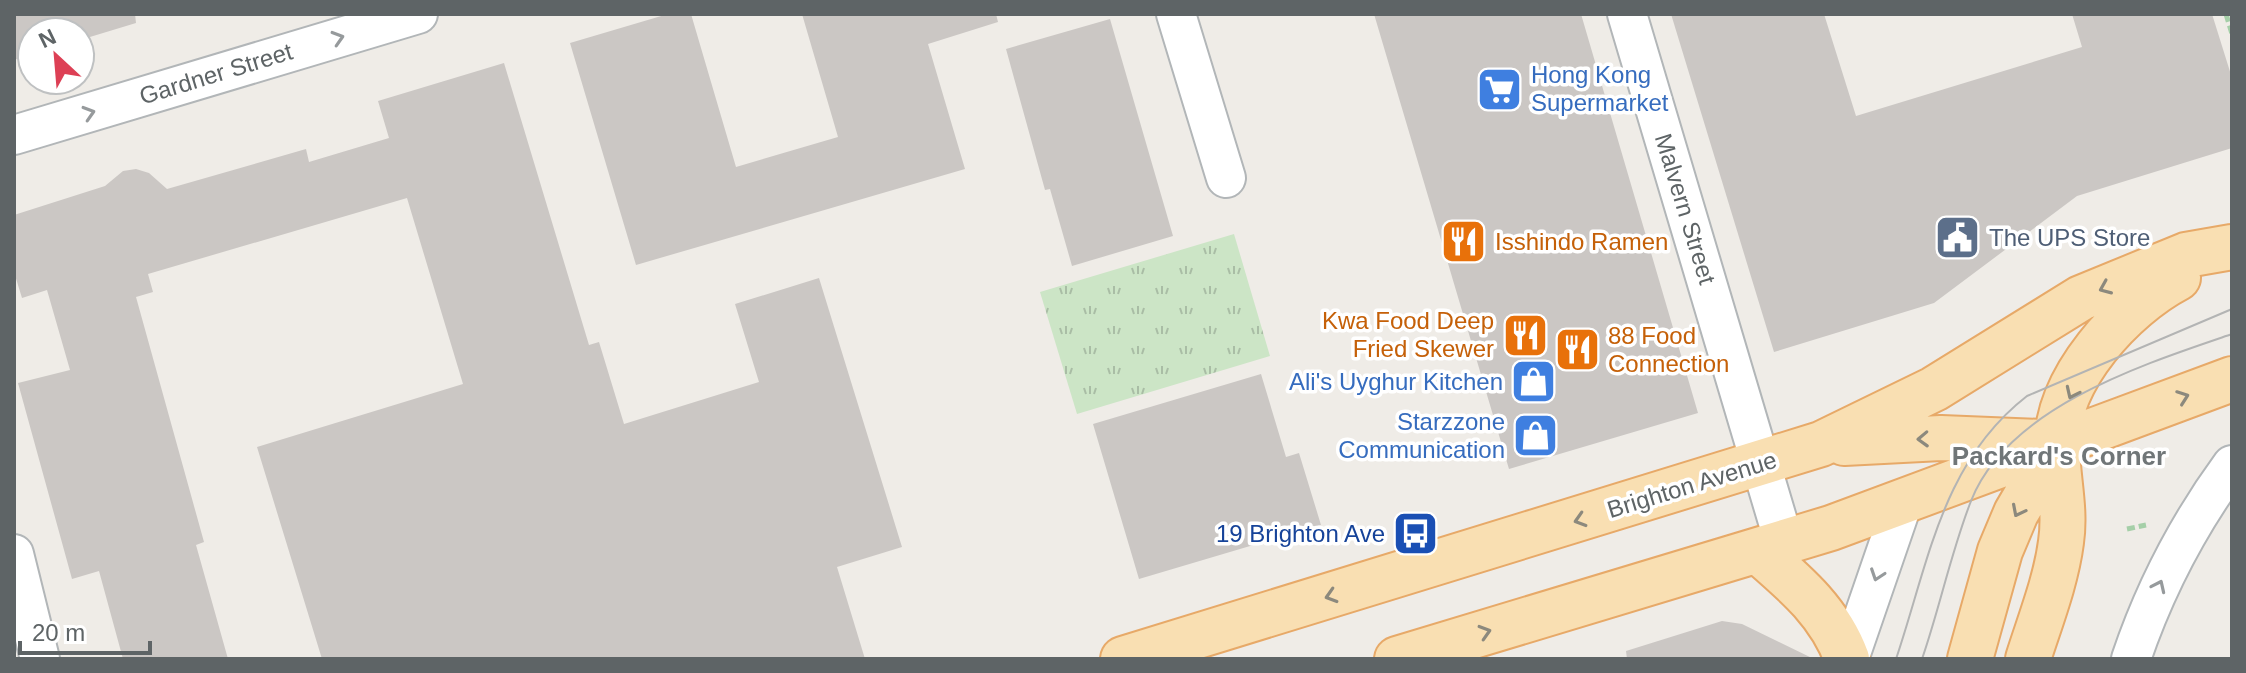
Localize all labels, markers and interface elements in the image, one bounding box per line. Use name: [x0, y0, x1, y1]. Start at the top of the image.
north arrow: [16, 16, 96, 96]
text: N: [35, 24, 60, 53]
one-way arrow: [330, 31, 344, 47]
street label: Gardner Street: [136, 37, 296, 110]
place label: Hong Kong Supermarket: [1531, 61, 1669, 116]
supermarket icon: Hong Kong Supermarket: [1476, 65, 1524, 113]
one-way arrow: [81, 106, 95, 122]
street label: Malvern Street: [1650, 130, 1721, 288]
public building icon: The UPS Store: [1934, 214, 1982, 262]
restaurant icon: Isshindo Ramen: [1440, 218, 1488, 266]
place label: The UPS Store: [1989, 224, 2150, 251]
place label: Isshindo Ramen: [1495, 228, 1668, 255]
one-way arrow: [2099, 278, 2113, 294]
place label: Kwa Food Deep Fried Skewer: [1322, 307, 1494, 362]
restaurant icon: Kwa Food Deep Fried Skewer: [1501, 311, 1549, 359]
place label: 88 Food Connection: [1608, 322, 1729, 377]
restaurant icon: 88 Food Connection: [1553, 326, 1601, 374]
shop icon: Ali's Uyghur Kitchen: [1510, 358, 1558, 406]
place label: Ali's Uyghur Kitchen: [1289, 368, 1503, 395]
one-way arrow: [2066, 385, 2082, 399]
one-way arrow: [2175, 390, 2189, 406]
place label: Starzzone Communication: [1338, 408, 1505, 463]
shop icon: Starzzone Communication: [1512, 412, 1560, 460]
one-way arrow: [1916, 430, 1929, 447]
district label: Packard's Corner: [1952, 441, 2166, 471]
street label: Brighton Avenue: [1604, 446, 1780, 523]
one-way arrow: [2013, 502, 2028, 517]
bus stop icon: 19 Brighton Ave: [1392, 510, 1440, 558]
one-way arrow: [1574, 511, 1588, 527]
place label: 19 Brighton Ave: [1216, 520, 1385, 547]
one-way arrow: [1871, 568, 1887, 582]
one-way arrow: [2149, 580, 2165, 595]
one-way arrow: [1325, 587, 1339, 603]
scale bar: [20, 605, 150, 655]
text: 20 m: [32, 619, 85, 646]
one-way arrow: [1478, 625, 1492, 641]

